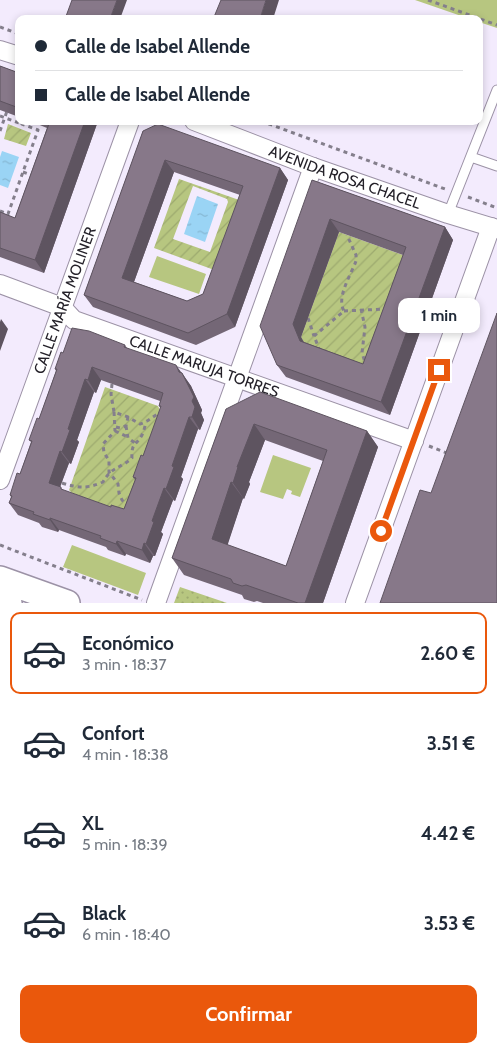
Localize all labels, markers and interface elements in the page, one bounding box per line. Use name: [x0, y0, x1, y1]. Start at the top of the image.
text: Calle de Isabel Allende: [65, 35, 250, 58]
text: Calle de Isabel Allende: [65, 83, 250, 106]
street label: AVENIDA ROSA CHACEL: [266, 142, 423, 213]
street label: CALLE MARÍA MOLINER: [30, 224, 100, 376]
callout: 1 min: [398, 298, 480, 332]
text: 1 min: [421, 306, 457, 325]
street label: CALLE MARUJA TORRES: [127, 331, 282, 401]
route end: [428, 359, 450, 381]
route start: [370, 520, 392, 542]
icon: car: [22, 631, 67, 676]
text: Económico: [82, 632, 174, 655]
text: 2.60 €: [420, 642, 475, 665]
text: 3 min · 18:37: [82, 655, 167, 674]
icon: car: [22, 721, 67, 766]
text: Confort: [82, 722, 145, 745]
text: 3.51 €: [427, 732, 475, 755]
text: 4 min · 18:38: [82, 745, 169, 764]
icon: car: [22, 811, 67, 856]
text: XL: [82, 812, 103, 835]
text: 4.42 €: [421, 822, 475, 845]
text: 5 min · 18:39: [82, 835, 168, 854]
icon: car: [22, 901, 67, 946]
text: Black: [82, 902, 126, 925]
text: 3.53 €: [424, 912, 475, 935]
text: 6 min · 18:40: [82, 925, 171, 944]
button: Confirmar: [20, 985, 477, 1043]

